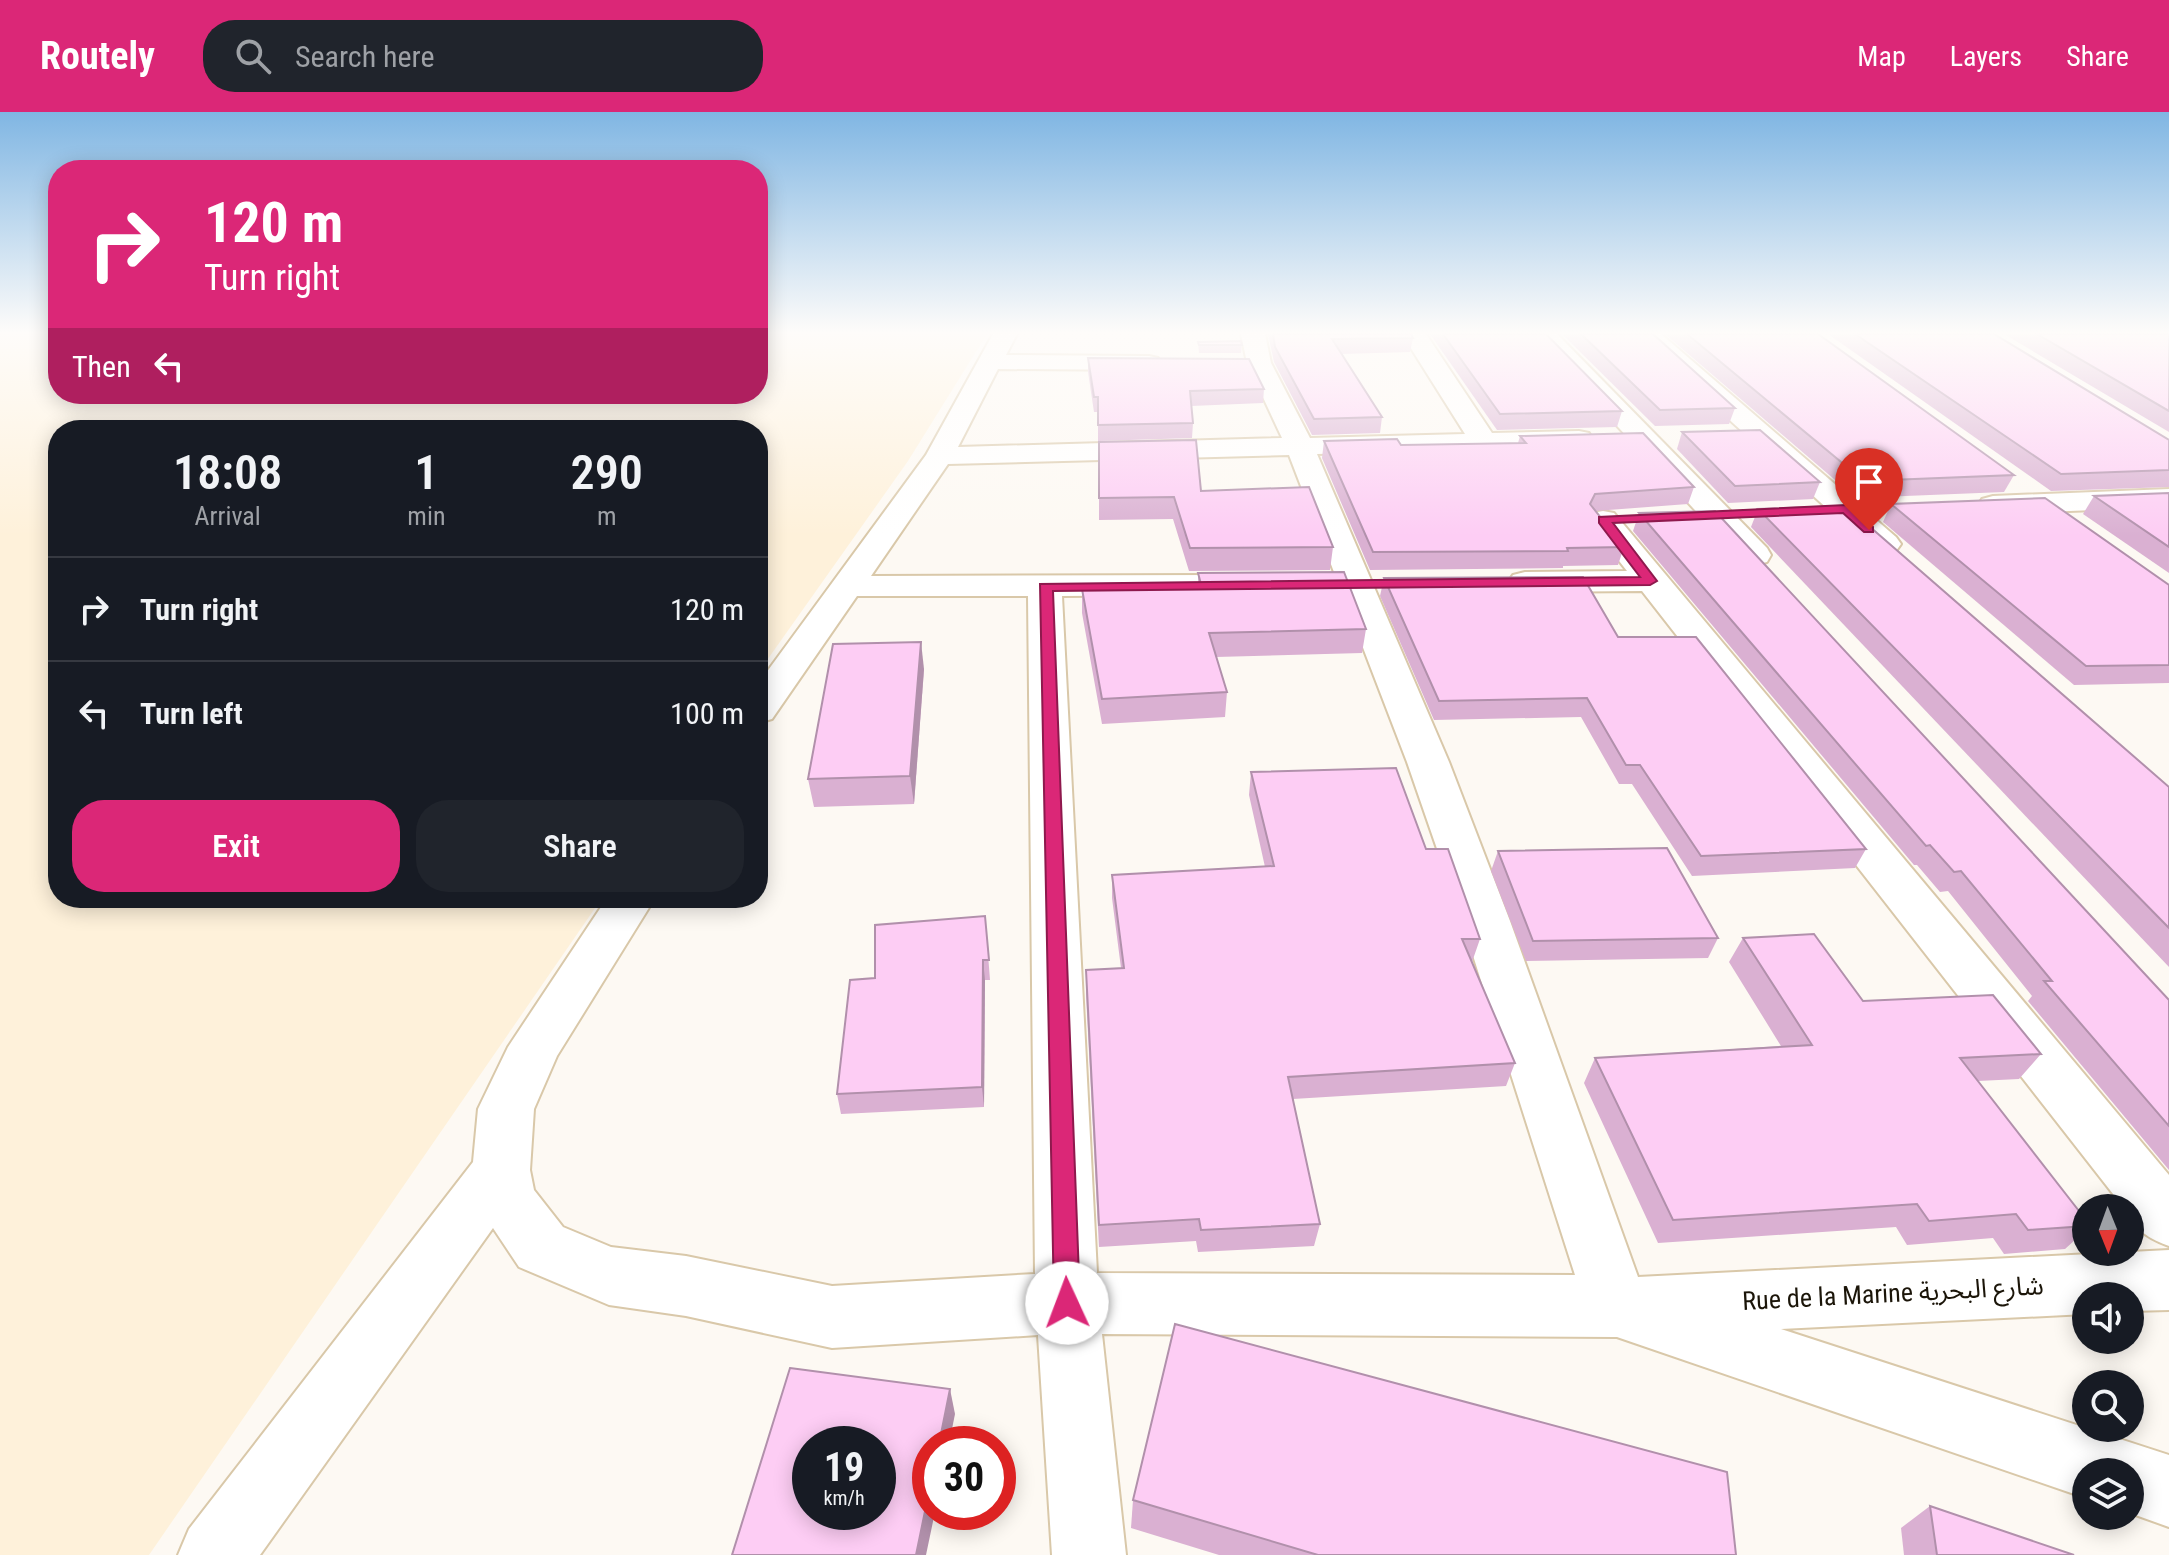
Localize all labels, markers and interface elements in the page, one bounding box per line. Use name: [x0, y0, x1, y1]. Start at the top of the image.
search box: [203, 20, 763, 92]
text: Routely: [40, 34, 155, 78]
icon: search: [231, 34, 275, 78]
text: Search here: [295, 39, 435, 74]
text: Map: [1857, 40, 1906, 73]
text: Layers: [1950, 40, 2022, 73]
text: Share: [2066, 40, 2129, 73]
text: 120 m: [204, 190, 343, 256]
icon: right: [72, 192, 176, 296]
text: Turn right: [204, 257, 340, 299]
icon: left: [147, 344, 191, 388]
text: Then: [72, 349, 131, 384]
text: 18:08: [173, 444, 282, 501]
text: 1: [414, 444, 438, 501]
text: 290: [571, 444, 643, 501]
pin: [1835, 448, 1903, 530]
icon: arrive: [1847, 460, 1891, 504]
text: Arrival: [195, 501, 261, 531]
text: min: [407, 501, 445, 531]
text: m: [597, 501, 617, 531]
icon: right: [72, 587, 116, 631]
text: Turn right: [140, 592, 258, 627]
text: 120 m: [670, 592, 744, 627]
icon: left: [72, 691, 116, 735]
text: Turn left: [140, 696, 243, 731]
text: 100 m: [670, 696, 744, 731]
button: Exit: [72, 800, 400, 892]
button: Share: [416, 800, 744, 892]
north arrow: [2072, 1194, 2144, 1266]
map controls: [2072, 1194, 2144, 1530]
position arrow: [1025, 1261, 1109, 1345]
street label: Rue de la Marine شارع البحرية: [1742, 1270, 2045, 1320]
button: sound: [2072, 1282, 2144, 1354]
button: search: [2072, 1370, 2144, 1442]
speed limit sign: 30: [912, 1426, 1016, 1530]
text: 19: [824, 1444, 864, 1491]
button: layers: [2072, 1458, 2144, 1530]
text: km/h: [823, 1486, 865, 1510]

